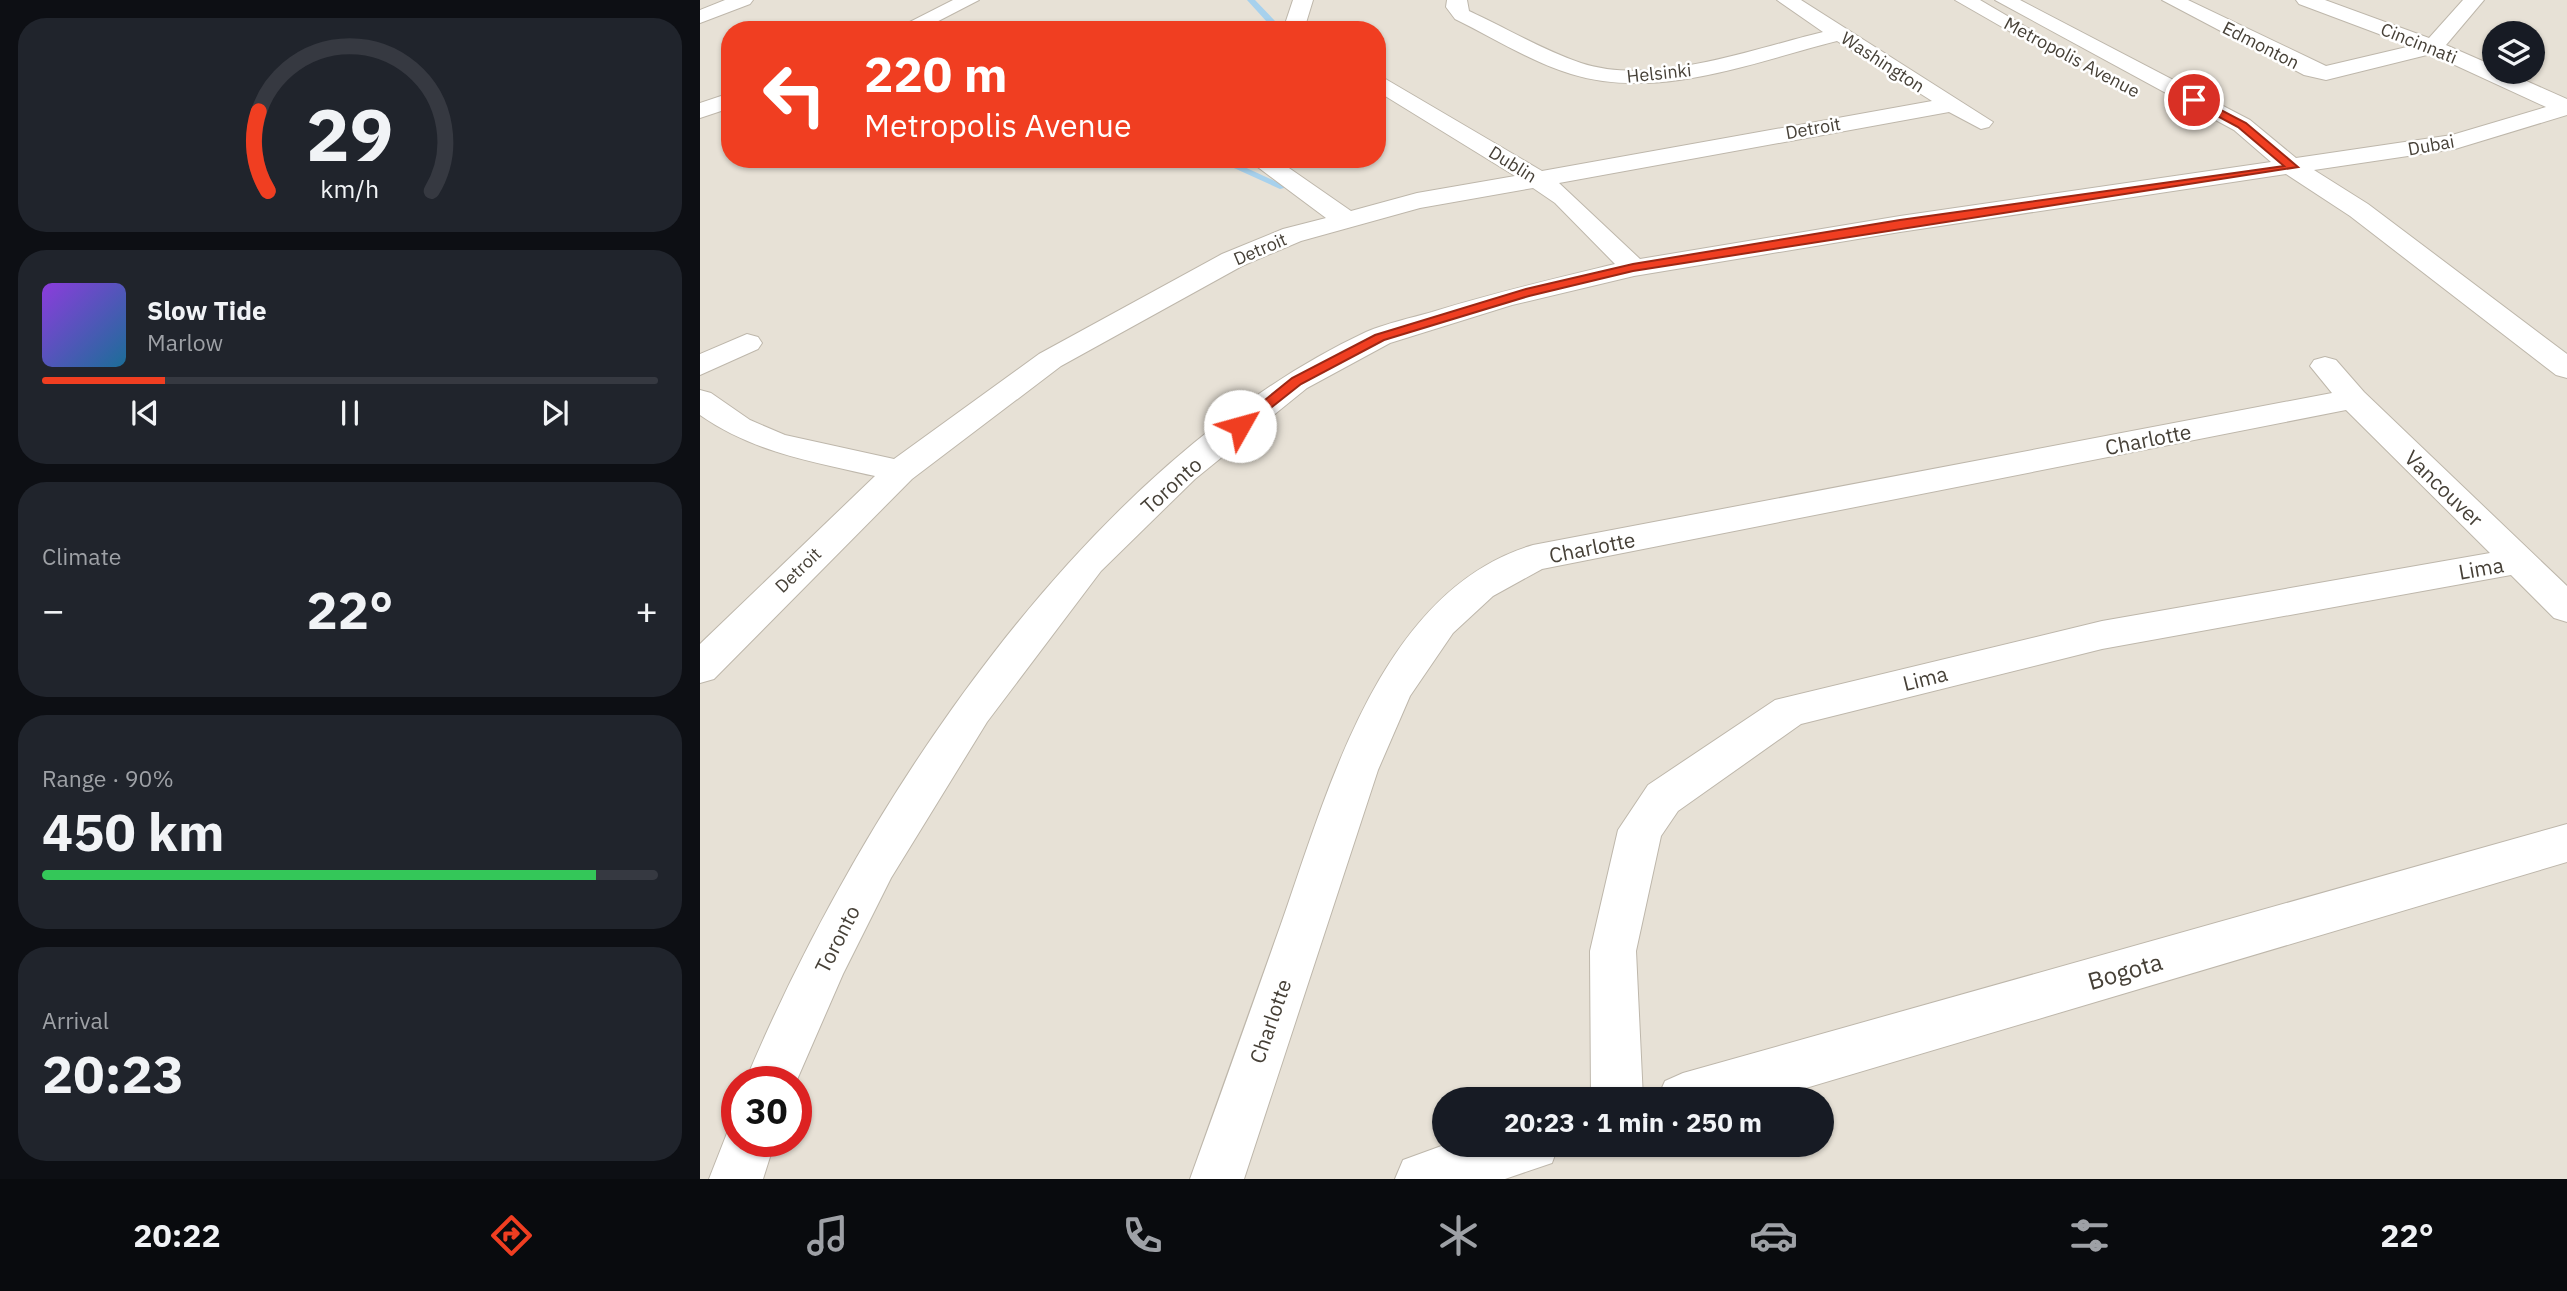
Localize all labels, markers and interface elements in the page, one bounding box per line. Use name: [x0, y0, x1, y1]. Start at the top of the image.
street label: Metropolis Avenue: [2000, 12, 2144, 103]
street label: Edmonton: [2219, 16, 2303, 74]
street label: Cincinnati: [2377, 17, 2461, 69]
map controls: [2482, 21, 2545, 84]
button: layers: [2482, 21, 2545, 84]
street label: Washington: [1837, 26, 1929, 98]
text: 220 m: [864, 42, 1008, 105]
icon: left: [749, 49, 840, 140]
street label: Helsinki: [1625, 58, 1693, 88]
pin: [2164, 70, 2224, 130]
icon: arrive: [2175, 81, 2213, 119]
text: 29: [306, 86, 394, 181]
text: Metropolis Avenue: [864, 104, 1131, 146]
street label: Detroit: [1784, 112, 1842, 144]
street label: Dubai: [2406, 130, 2456, 160]
street label: Dublin: [1485, 140, 1541, 188]
text: km/h: [321, 172, 379, 205]
street label: Detroit: [1230, 228, 1290, 270]
text: Slow Tide: [147, 293, 267, 327]
text: Marlow: [147, 327, 223, 357]
position arrow: [1203, 389, 1277, 463]
icon: previous: [126, 394, 164, 432]
icon: pause: [331, 394, 369, 432]
icon: next: [536, 394, 574, 432]
street label: Charlotte: [2102, 417, 2194, 461]
street label: Vancouver: [2399, 444, 2489, 533]
street label: Toronto: [1135, 450, 1207, 520]
street label: Charlotte: [1546, 525, 1638, 569]
text: Climate: [42, 541, 121, 571]
street label: Detroit: [770, 542, 826, 598]
street label: Lima: [2456, 550, 2506, 586]
text: 22°: [307, 576, 393, 643]
text: −: [42, 585, 65, 634]
text: +: [635, 585, 658, 634]
street label: Lima: [1900, 659, 1950, 697]
text: Range · 90%: [42, 763, 174, 793]
text: 450 km: [42, 798, 224, 865]
street label: Toronto: [808, 900, 866, 978]
street label: Bogota: [2084, 945, 2166, 997]
street label: Charlotte: [1243, 975, 1297, 1067]
text: Arrival: [42, 1005, 109, 1035]
text: 20:23: [42, 1040, 184, 1107]
speed limit sign: 30: [721, 1066, 812, 1157]
text: 20:23 · 1 min · 250 m: [1504, 1105, 1762, 1139]
icon: directions: [487, 1211, 536, 1260]
icon: music: [803, 1211, 852, 1260]
icon: phone: [1118, 1211, 1167, 1260]
icon: climate: [1434, 1211, 1483, 1260]
icon: car: [1749, 1211, 1798, 1260]
icon: filters: [2065, 1211, 2114, 1260]
text: 20:22: [133, 1214, 221, 1256]
text: 22°: [2380, 1214, 2434, 1256]

